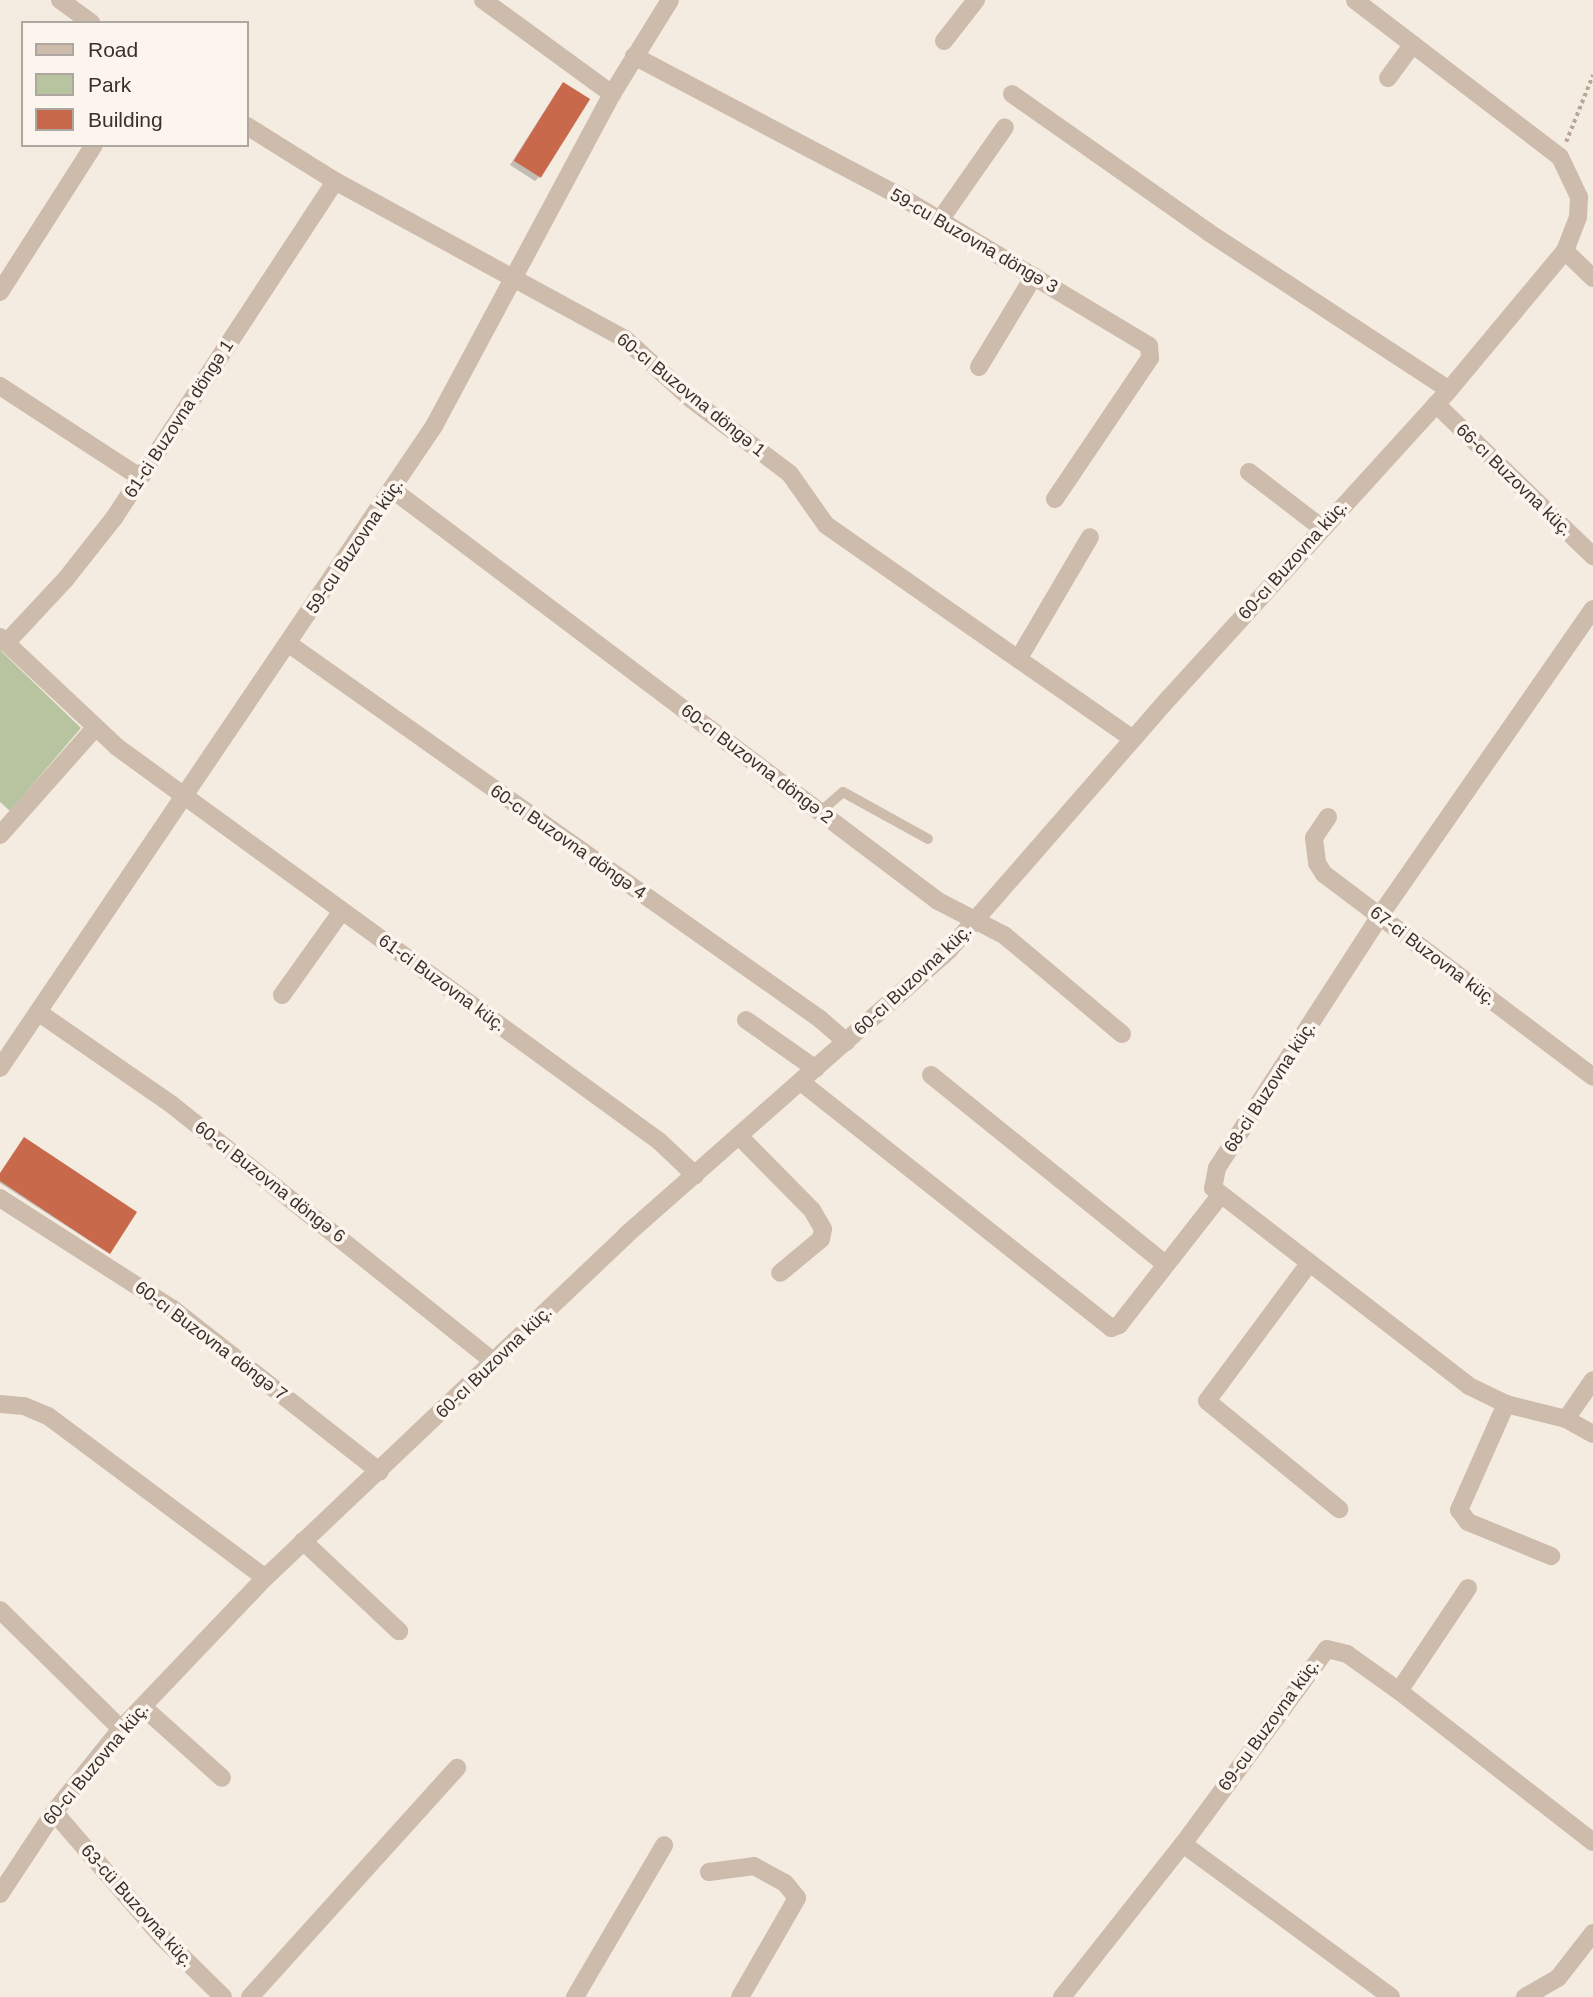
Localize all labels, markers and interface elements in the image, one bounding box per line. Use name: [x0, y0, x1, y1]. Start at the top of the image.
legend: [21, 21, 248, 147]
text: Road: [88, 38, 138, 61]
text: Park: [88, 73, 131, 96]
text: Building: [88, 108, 163, 131]
street label: 59-cu Buzovna döngə 3: [886, 184, 1062, 298]
street label: 60-cı Buzovna döngə 1: [612, 328, 770, 462]
street label: 61-ci Buzovna döngə 1: [120, 336, 238, 502]
street label: 66-cı Buzovna küç.: [1451, 419, 1577, 541]
street label: 59-cu Buzovna küç.: [302, 474, 408, 618]
street label: 60-cı Buzovna küç.: [1234, 496, 1352, 624]
street label: 60-cı Buzovna döngə 2: [677, 700, 837, 828]
street label: 60-cı Buzovna döngə 4: [486, 780, 650, 904]
street label: 67-ci Buzovna küç.: [1366, 902, 1500, 1010]
street label: 60-cı Buzovna küç.: [850, 920, 976, 1040]
street label: 61-ci Buzovna küç.: [374, 930, 510, 1036]
street label: 68-ci Buzovna küç.: [1220, 1017, 1320, 1157]
street label: 60-cı Buzovna döngə 6: [190, 1116, 350, 1248]
street label: 60-cı Buzovna döngə 7: [131, 1277, 291, 1405]
street label: 60-cı Buzovna küç.: [431, 1301, 557, 1423]
street label: 69-cu Buzovna küç.: [1214, 1655, 1324, 1795]
street label: 60-cı Buzovna küç.: [39, 1698, 153, 1830]
street label: 63-cü Buzovna küç.: [76, 1840, 198, 1972]

